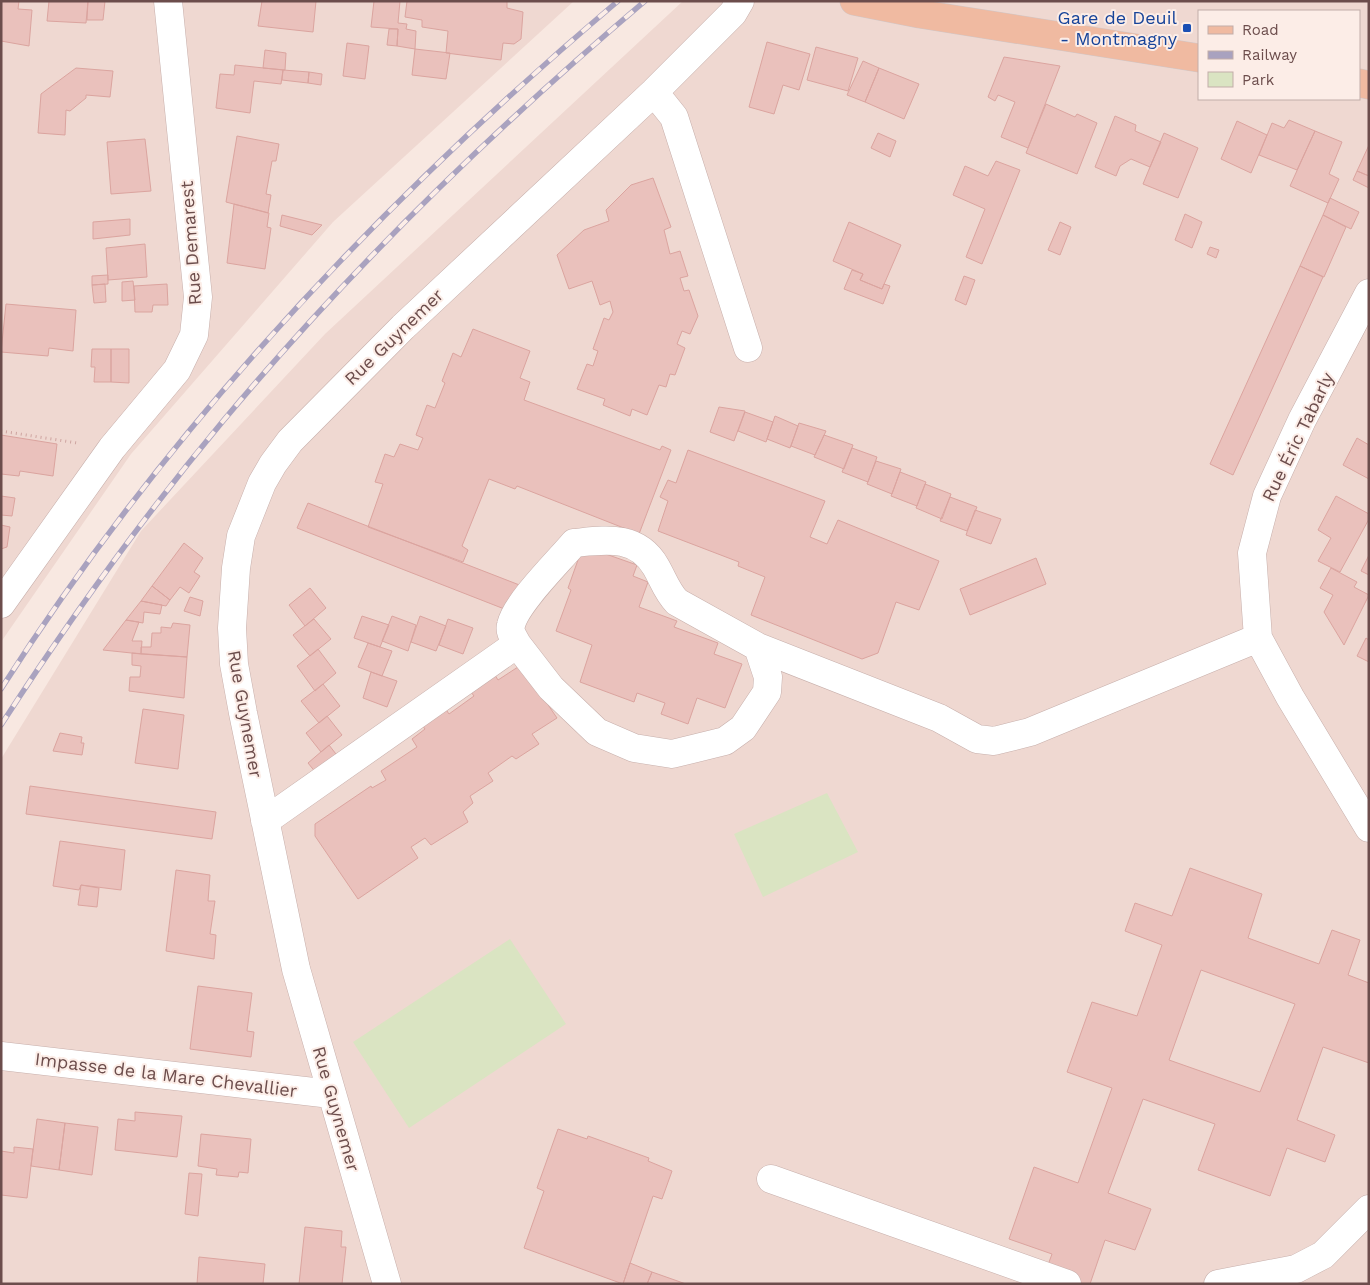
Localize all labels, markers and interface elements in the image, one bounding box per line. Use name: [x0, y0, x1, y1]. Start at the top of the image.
place label: Gare de Deuil - Montmagny: [1058, 7, 1178, 49]
legend: [1198, 10, 1360, 100]
text: Road: [1242, 21, 1279, 39]
marker: Gare de Deuil - Montmagny: [1181, 22, 1193, 34]
text: Railway: [1242, 46, 1297, 64]
text: Park: [1242, 71, 1275, 89]
street label: Rue Demarest: [176, 180, 205, 306]
street label: Rue Guynemer: [340, 284, 447, 389]
street label: Rue Éric Tabarly: [1257, 368, 1338, 505]
street label: Rue Guynemer: [224, 648, 267, 779]
street label: Rue Guynemer: [309, 1044, 364, 1174]
street label: Impasse de la Mare Chevallier: [34, 1048, 298, 1101]

